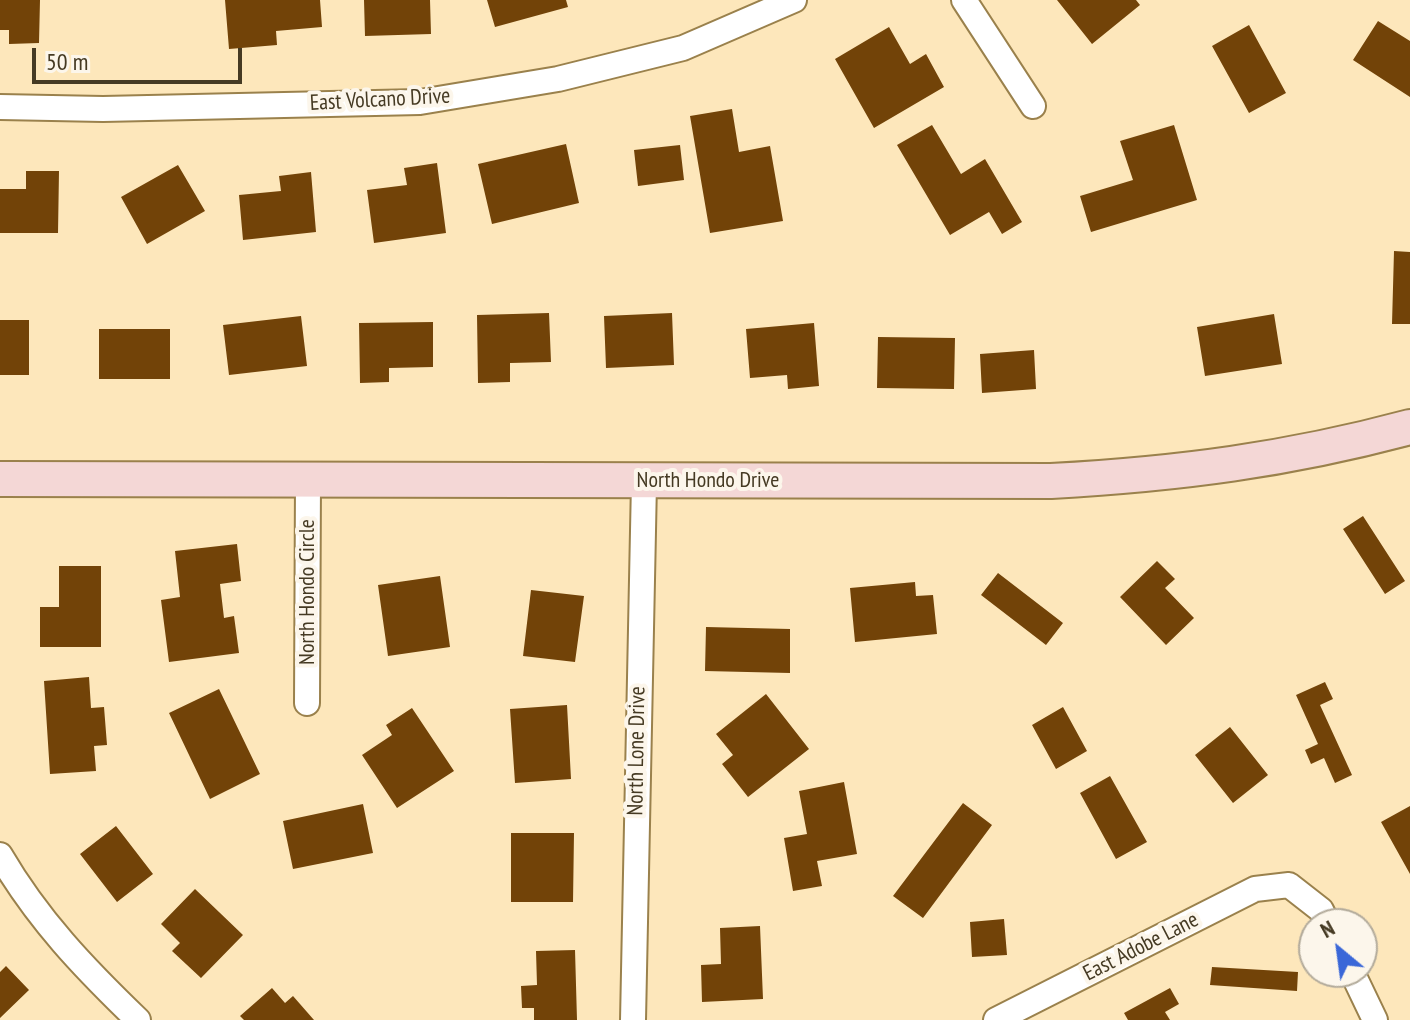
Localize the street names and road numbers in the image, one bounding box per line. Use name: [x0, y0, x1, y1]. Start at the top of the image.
street label: East Volcano Drive: [309, 83, 451, 117]
street label: North Hondo Drive: [637, 468, 779, 494]
street label: North Hondo Circle: [295, 519, 321, 665]
street label: North Lone Drive: [623, 686, 651, 816]
street label: East Adobe Lane: [1079, 907, 1203, 987]

